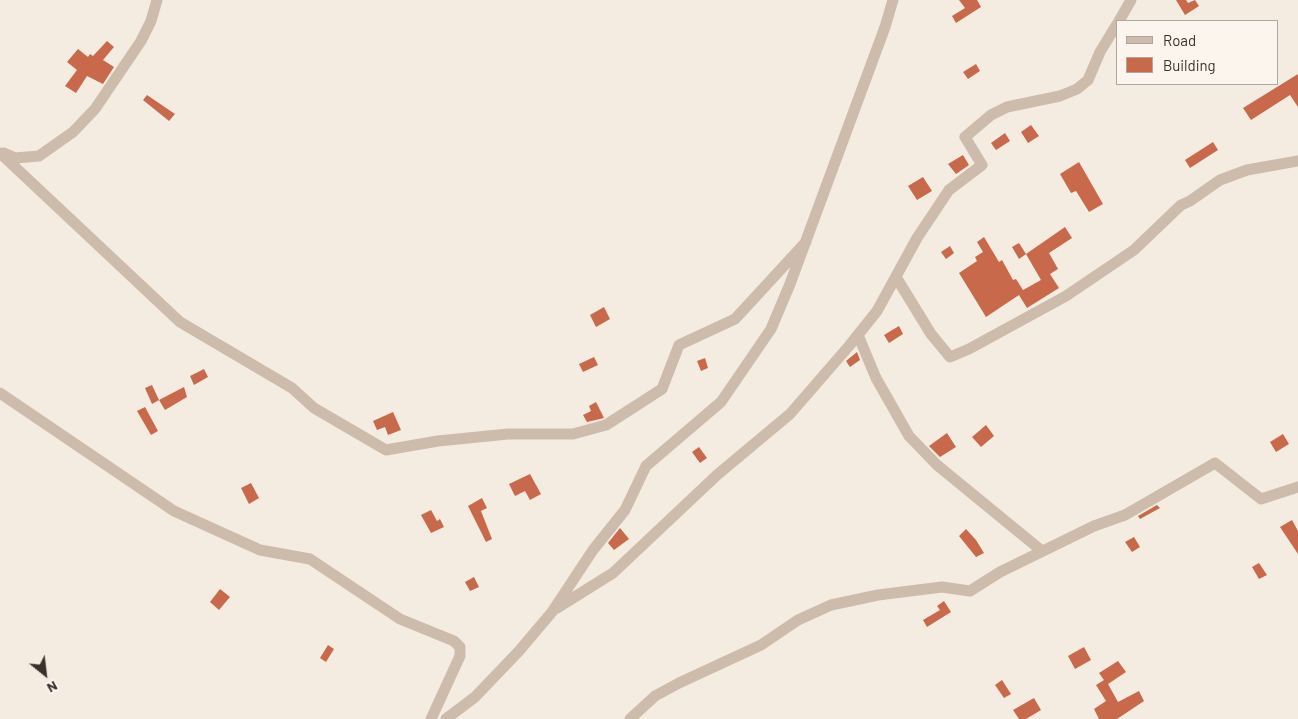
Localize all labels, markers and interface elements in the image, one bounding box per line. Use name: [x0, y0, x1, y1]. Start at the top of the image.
legend: [1116, 20, 1278, 85]
text: Road: [1163, 31, 1196, 49]
text: Building: [1163, 56, 1216, 74]
north arrow: [20, 649, 70, 699]
text: N: [44, 678, 61, 697]

